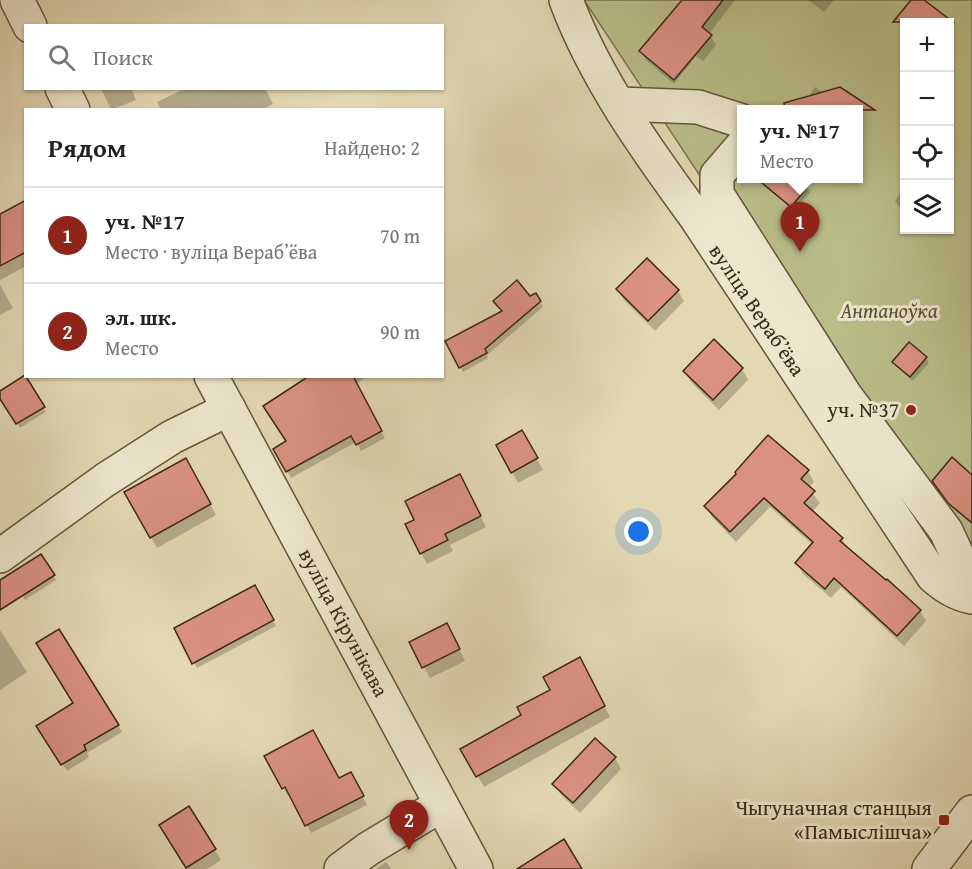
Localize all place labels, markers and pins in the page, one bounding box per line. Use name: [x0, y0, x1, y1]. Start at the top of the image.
pin: 1: [780, 202, 820, 252]
place label: уч. №37: [826, 394, 899, 425]
marker: уч. №37: [904, 403, 918, 417]
place label: Чыгуначная станцыя «Памыслішча»: [735, 792, 932, 847]
pin: 2: [390, 800, 428, 850]
marker: Чыгуначная станцыя «Памыслішча»: [937, 813, 951, 827]

